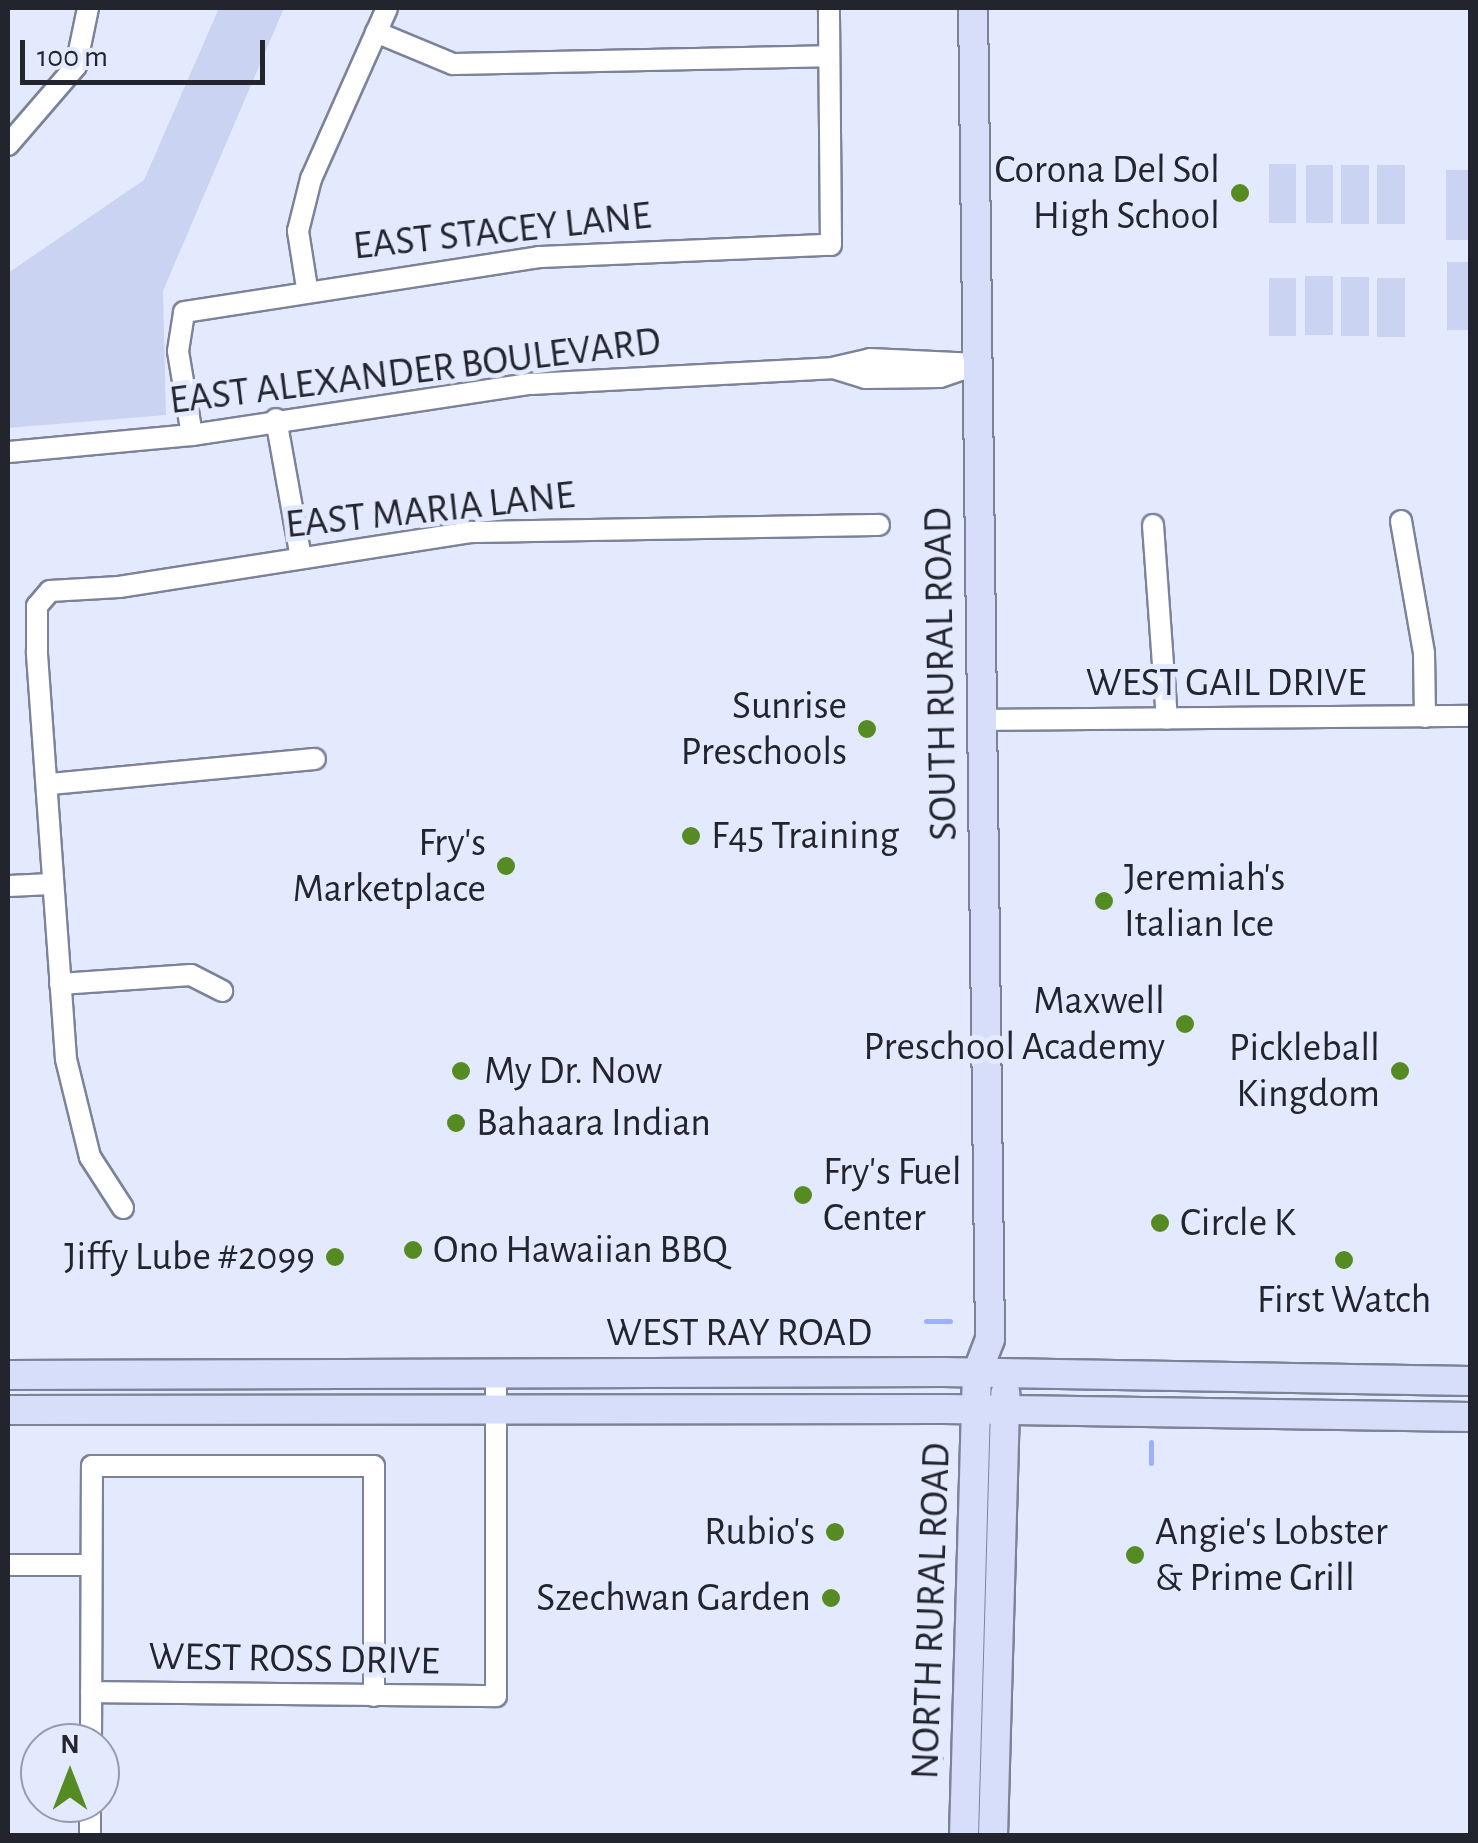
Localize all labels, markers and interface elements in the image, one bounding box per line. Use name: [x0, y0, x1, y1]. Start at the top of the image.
scale bar: [25, 20, 270, 82]
text: 100 m: [37, 42, 108, 72]
place label: Corona Del Sol High School: [995, 146, 1220, 240]
marker: Corona Del Sol High School: [1229, 182, 1251, 204]
street label: EAST STACEY LANE: [351, 191, 653, 271]
street label: EAST ALEXANDER BOULEVARD: [167, 317, 663, 425]
street label: EAST MARIA LANE: [283, 471, 577, 549]
street label: SOUTH RURAL ROAD: [914, 507, 968, 841]
street label: WEST GAIL DRIVE: [1086, 659, 1366, 707]
place label: Sunrise Preschools: [680, 682, 847, 776]
marker: Sunrise Preschools: [856, 718, 878, 740]
place label: F45 Training: [711, 812, 899, 860]
place label: Fry's Marketplace: [292, 819, 486, 913]
marker: F45 Training: [680, 825, 702, 847]
place label: Jeremiah's Italian Ice: [1124, 854, 1285, 948]
marker: Fry's Marketplace: [495, 855, 517, 877]
marker: Jeremiah's Italian Ice: [1093, 890, 1115, 912]
place label: Maxwell Preschool Academy: [863, 977, 1165, 1071]
marker: Maxwell Preschool Academy: [1174, 1013, 1196, 1035]
place label: Pickleball Kingdom: [1229, 1024, 1380, 1118]
place label: My Dr. Now: [484, 1047, 662, 1095]
marker: My Dr. Now: [448, 1058, 474, 1084]
marker: Pickleball Kingdom: [1389, 1060, 1411, 1082]
place label: Bahaara Indian: [476, 1099, 711, 1147]
marker: Bahaara Indian: [445, 1112, 467, 1134]
place label: Fry's Fuel Center: [823, 1148, 962, 1242]
marker: Fry's Fuel Center: [792, 1184, 814, 1206]
place label: Circle K: [1180, 1199, 1296, 1247]
marker: Circle K: [1149, 1212, 1171, 1234]
place label: Ono Hawaiian BBQ: [433, 1226, 728, 1274]
place label: Jiffy Lube #2099: [64, 1233, 315, 1281]
marker: Ono Hawaiian BBQ: [402, 1239, 424, 1261]
marker: Jiffy Lube #2099: [324, 1246, 346, 1268]
marker: First Watch: [1333, 1249, 1355, 1271]
place label: First Watch: [1257, 1276, 1431, 1324]
street label: WEST RAY ROAD: [606, 1309, 872, 1357]
street label: NORTH RURAL ROAD: [901, 1442, 961, 1780]
place label: Rubio's: [704, 1508, 815, 1556]
place label: Angie's Lobster & Prime Grill: [1155, 1508, 1388, 1602]
marker: Rubio's: [824, 1521, 846, 1543]
marker: Angie's Lobster & Prime Grill: [1124, 1544, 1146, 1566]
place label: Szechwan Garden: [536, 1574, 811, 1622]
marker: Szechwan Garden: [820, 1587, 842, 1609]
street label: WEST ROSS DRIVE: [148, 1632, 440, 1686]
north arrow: [20, 1723, 120, 1823]
text: N: [60, 1731, 80, 1759]

